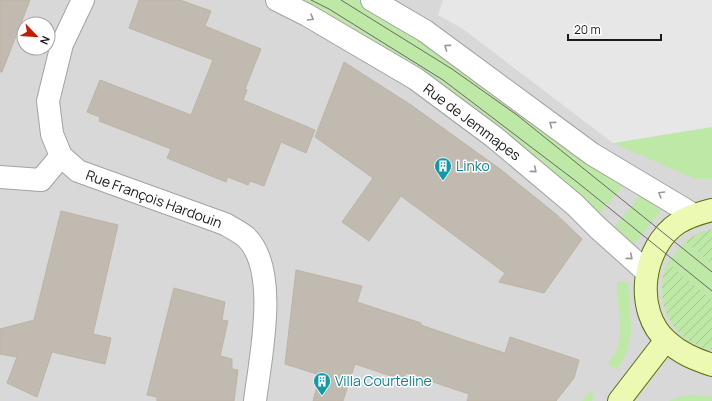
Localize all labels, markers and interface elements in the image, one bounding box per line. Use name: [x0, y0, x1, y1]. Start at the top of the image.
one-way arrow: [307, 13, 314, 20]
north arrow: [16, 16, 56, 56]
scale bar: [568, 16, 661, 42]
text: 20 m: [574, 21, 601, 38]
text: N: [37, 34, 54, 47]
one-way arrow: [444, 44, 451, 52]
street label: Rue de Jemmapes: [420, 79, 525, 164]
one-way arrow: [549, 121, 556, 128]
building icon: Linko: [433, 156, 453, 181]
place label: Linko: [456, 156, 490, 175]
street label: Rue François Hardouin: [83, 165, 225, 232]
one-way arrow: [529, 166, 536, 173]
one-way arrow: [658, 192, 665, 199]
one-way arrow: [626, 252, 633, 259]
building icon: Villa Courteline: [312, 371, 332, 396]
place label: Villa Courteline: [335, 371, 432, 390]

